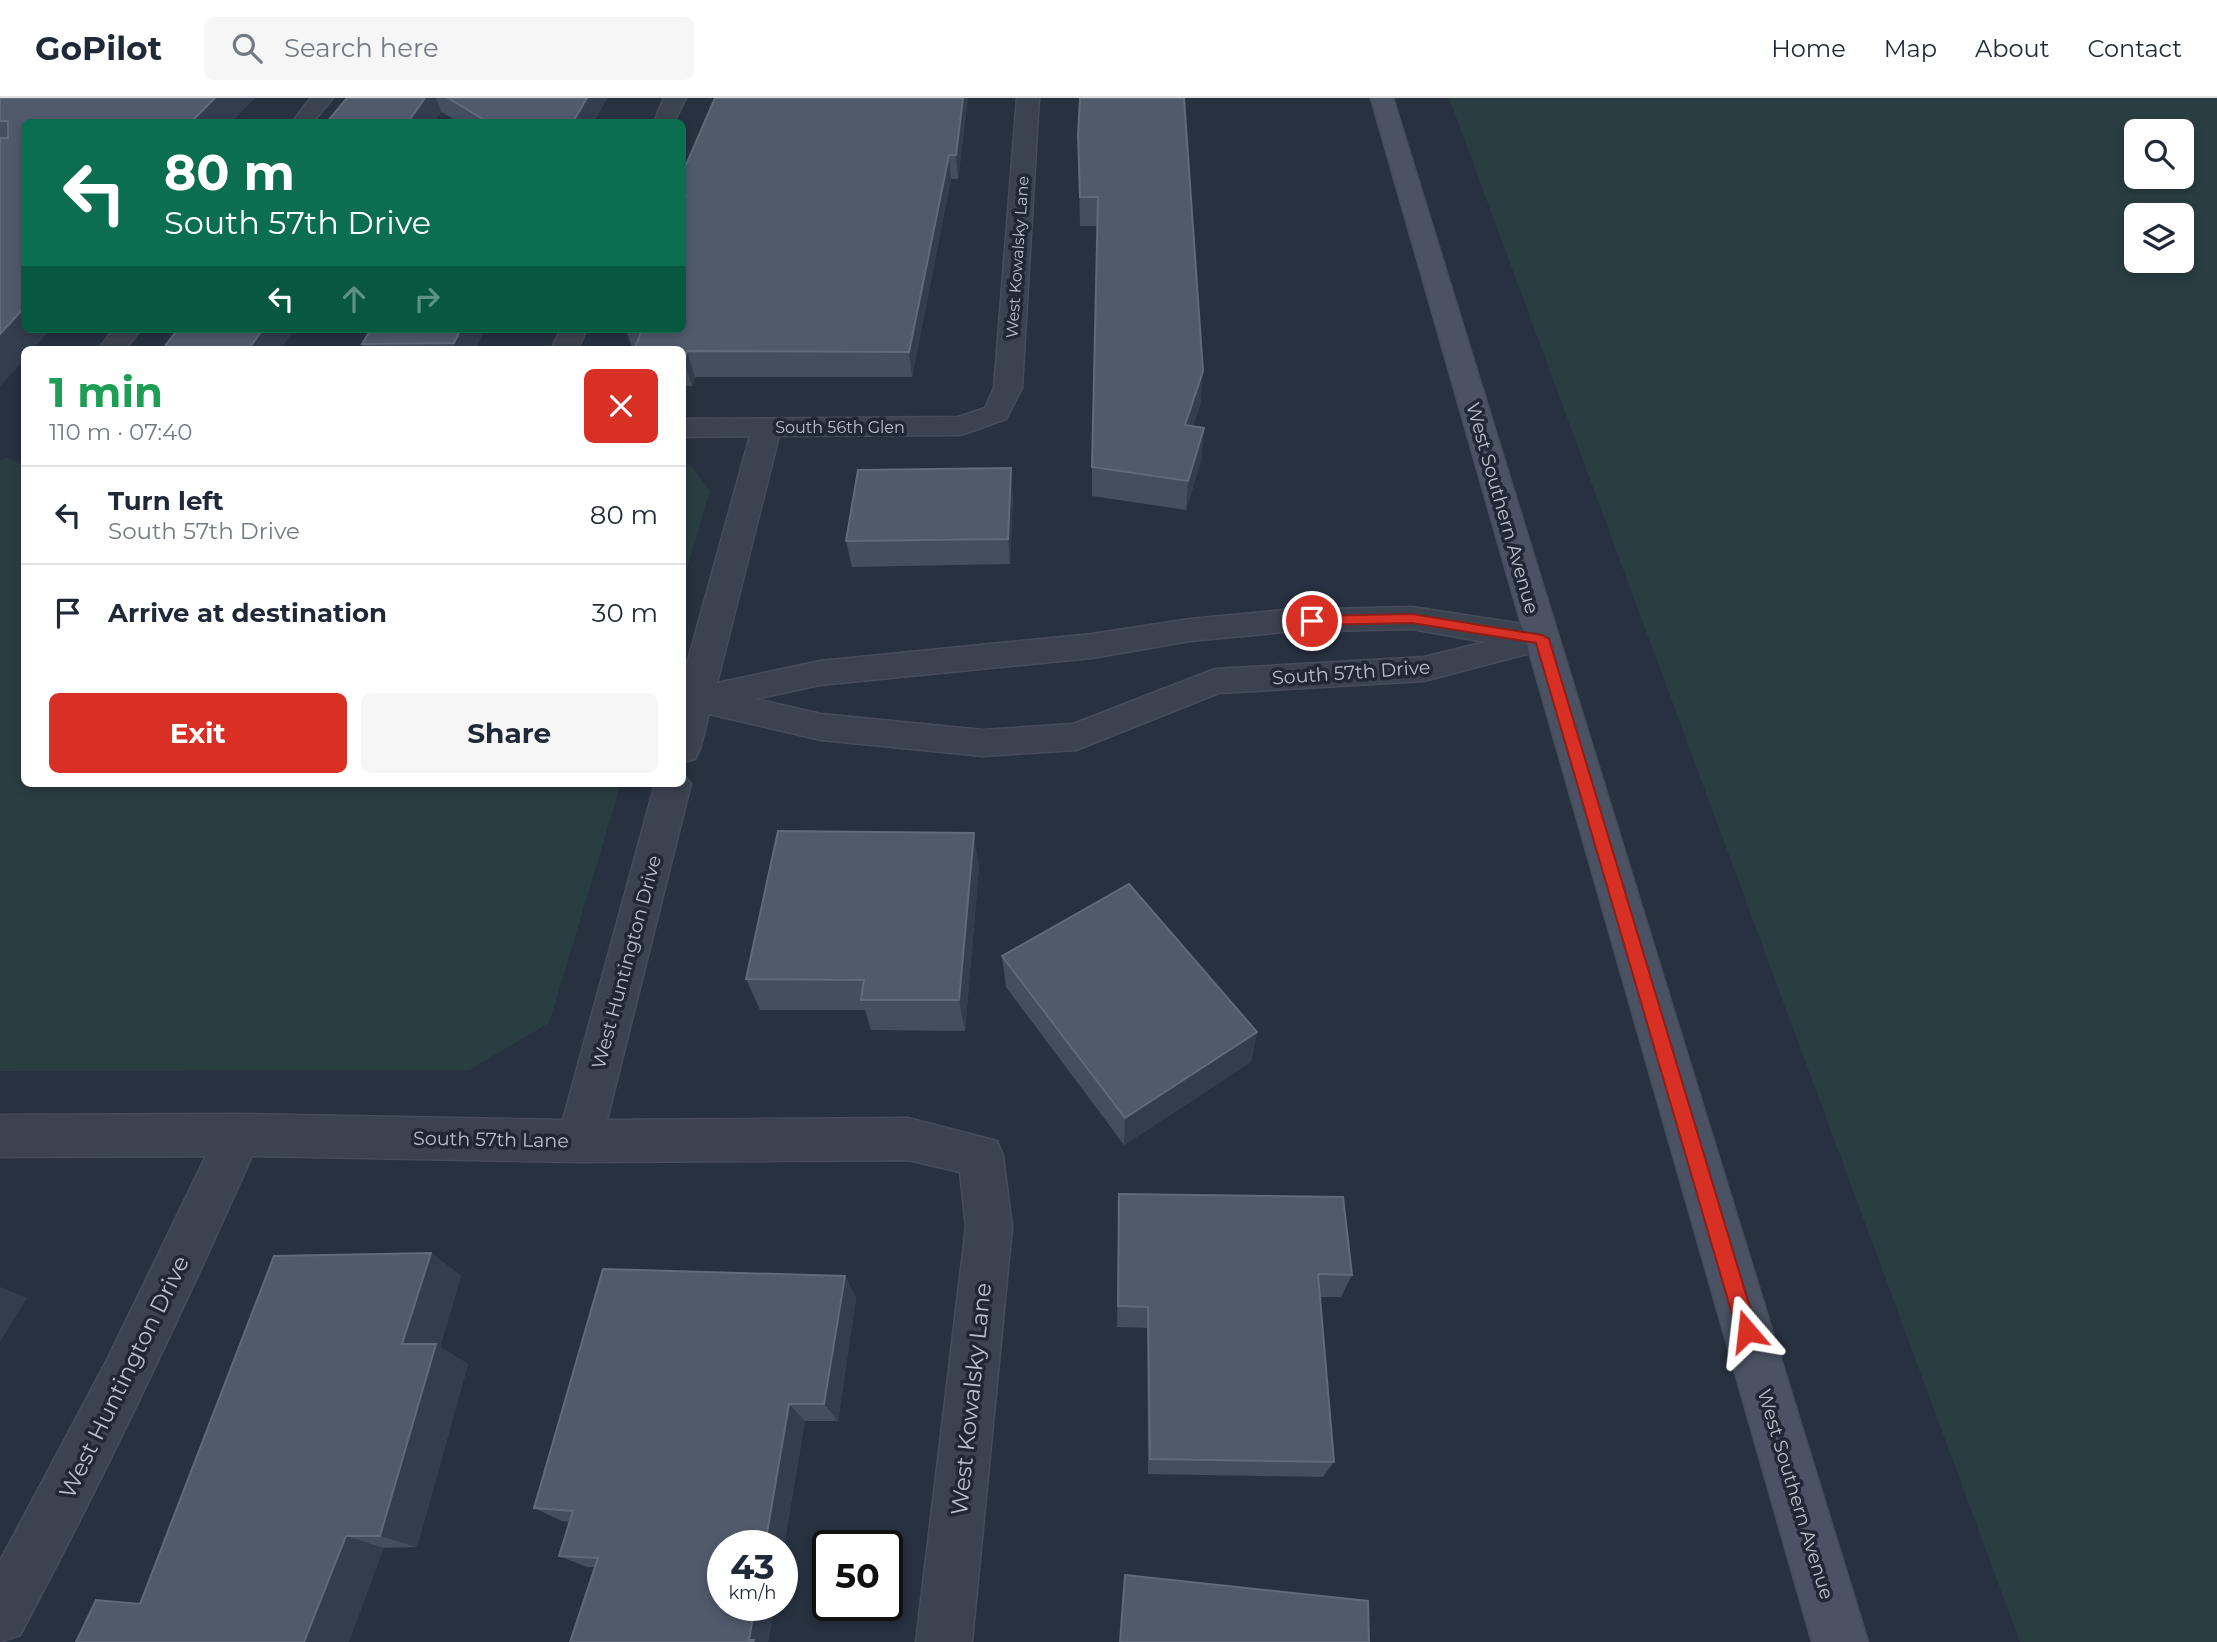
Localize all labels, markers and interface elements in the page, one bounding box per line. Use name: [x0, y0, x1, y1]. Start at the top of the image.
search box: [204, 17, 694, 80]
text: GoPilot: [35, 28, 162, 68]
icon: search: [228, 29, 266, 67]
text: Search here: [284, 32, 439, 64]
text: Home: [1771, 34, 1846, 63]
text: Map: [1884, 34, 1937, 63]
text: About: [1975, 34, 2049, 63]
text: Contact: [2087, 34, 2182, 63]
map controls: [2124, 119, 2194, 273]
button: search: [2124, 119, 2194, 189]
text: 80 m: [164, 143, 295, 202]
icon: left: [49, 147, 140, 238]
street label: West Kowalsky Lane: [1002, 175, 1033, 339]
text: South 57th Drive: [164, 203, 431, 242]
button: layers: [2124, 203, 2194, 273]
icon: left: [262, 280, 300, 318]
icon: ahead: [335, 280, 373, 318]
icon: right: [408, 280, 446, 318]
text: 1 min: [49, 366, 163, 418]
button: close: [584, 369, 658, 443]
street label: West Southern Avenue: [1461, 400, 1544, 617]
text: 110 m · 07:40: [49, 418, 193, 446]
street label: South 56th Glen: [775, 418, 905, 437]
text: Turn left: [108, 485, 224, 517]
icon: left: [49, 496, 87, 534]
text: 80 m: [590, 499, 658, 531]
text: South 57th Drive: [108, 517, 300, 545]
pin: [1282, 591, 1342, 651]
icon: arrive: [49, 594, 87, 632]
text: Arrive at destination: [108, 597, 387, 629]
text: 30 m: [592, 597, 658, 629]
icon: arrive: [1293, 602, 1331, 640]
street label: South 57th Drive: [1271, 655, 1431, 690]
button: Exit: [49, 693, 347, 773]
button: Share: [361, 693, 658, 773]
street label: West Huntington Drive: [587, 853, 666, 1071]
street label: South 57th Lane: [413, 1127, 569, 1152]
street label: West Huntington Drive: [53, 1251, 195, 1503]
street label: West Kowalsky Lane: [945, 1281, 997, 1517]
position arrow: [1710, 1294, 1784, 1368]
street label: West Southern Avenue: [1753, 1386, 1839, 1602]
speed limit sign: 50: [812, 1530, 903, 1621]
text: 43: [730, 1545, 775, 1588]
text: km/h: [728, 1582, 777, 1604]

